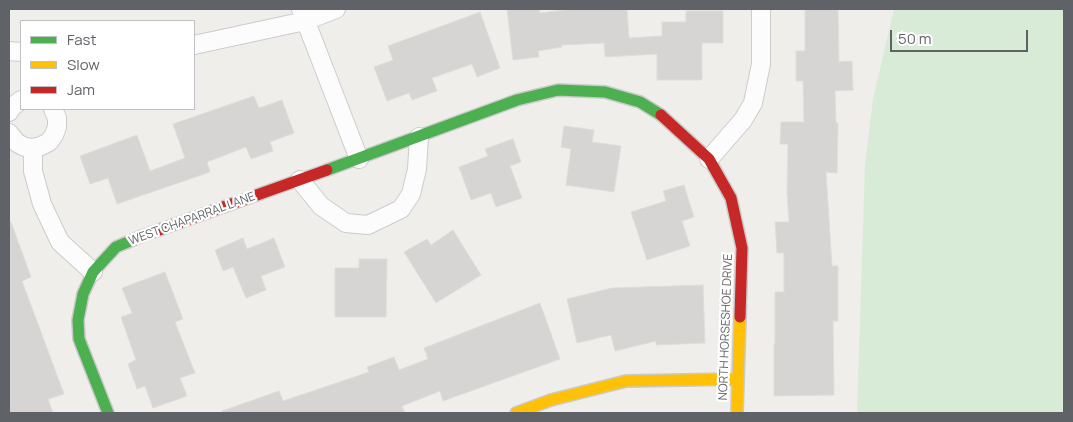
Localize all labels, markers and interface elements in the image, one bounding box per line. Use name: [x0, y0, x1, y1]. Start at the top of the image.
legend: [20, 20, 195, 110]
scale bar: [893, 20, 1030, 52]
text: 50 m: [898, 28, 932, 49]
text: Fast: [67, 29, 96, 50]
text: Slow: [67, 54, 100, 75]
text: Jam: [67, 79, 95, 100]
street label: WEST CHAPARRAL LANE: [127, 189, 257, 249]
street label: NORTH HORSESHOE DRIVE: [716, 253, 736, 401]

